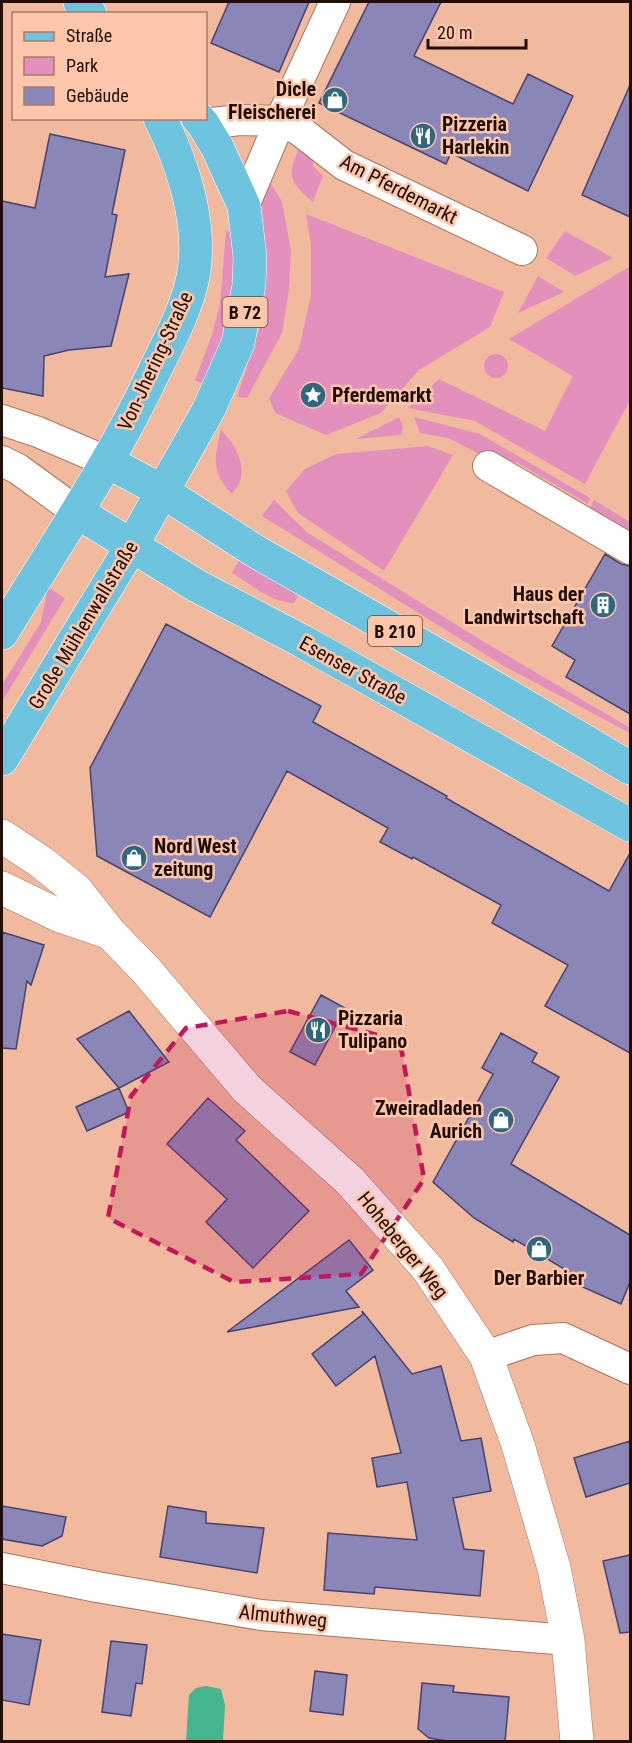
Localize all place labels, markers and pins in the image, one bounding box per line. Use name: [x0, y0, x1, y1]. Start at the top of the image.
place label: Dicle Fleischerei: [228, 77, 316, 124]
shop icon: Dicle Fleischerei: [320, 85, 350, 115]
place label: Pizzeria Harlekin: [442, 112, 509, 159]
restaurant icon: Pizzeria Harlekin: [408, 121, 438, 151]
place icon: Pferdemarkt: [298, 380, 328, 410]
place label: Pferdemarkt: [332, 383, 432, 407]
place label: Haus der Landwirtschaft: [464, 582, 584, 629]
building icon: Haus der Landwirtschaft: [588, 590, 618, 620]
place label: Nord West zeitung: [154, 834, 237, 881]
shop icon: Nord West zeitung: [119, 843, 149, 873]
place label: Pizzaria Tulipano: [338, 1006, 407, 1053]
restaurant icon: Pizzaria Tulipano: [303, 1015, 333, 1045]
place label: Zweiradladen Aurich: [375, 1096, 482, 1143]
shop icon: Zweiradladen Aurich: [486, 1105, 516, 1135]
shop icon: Der Barbier: [524, 1234, 554, 1264]
place label: Der Barbier: [494, 1266, 585, 1290]

